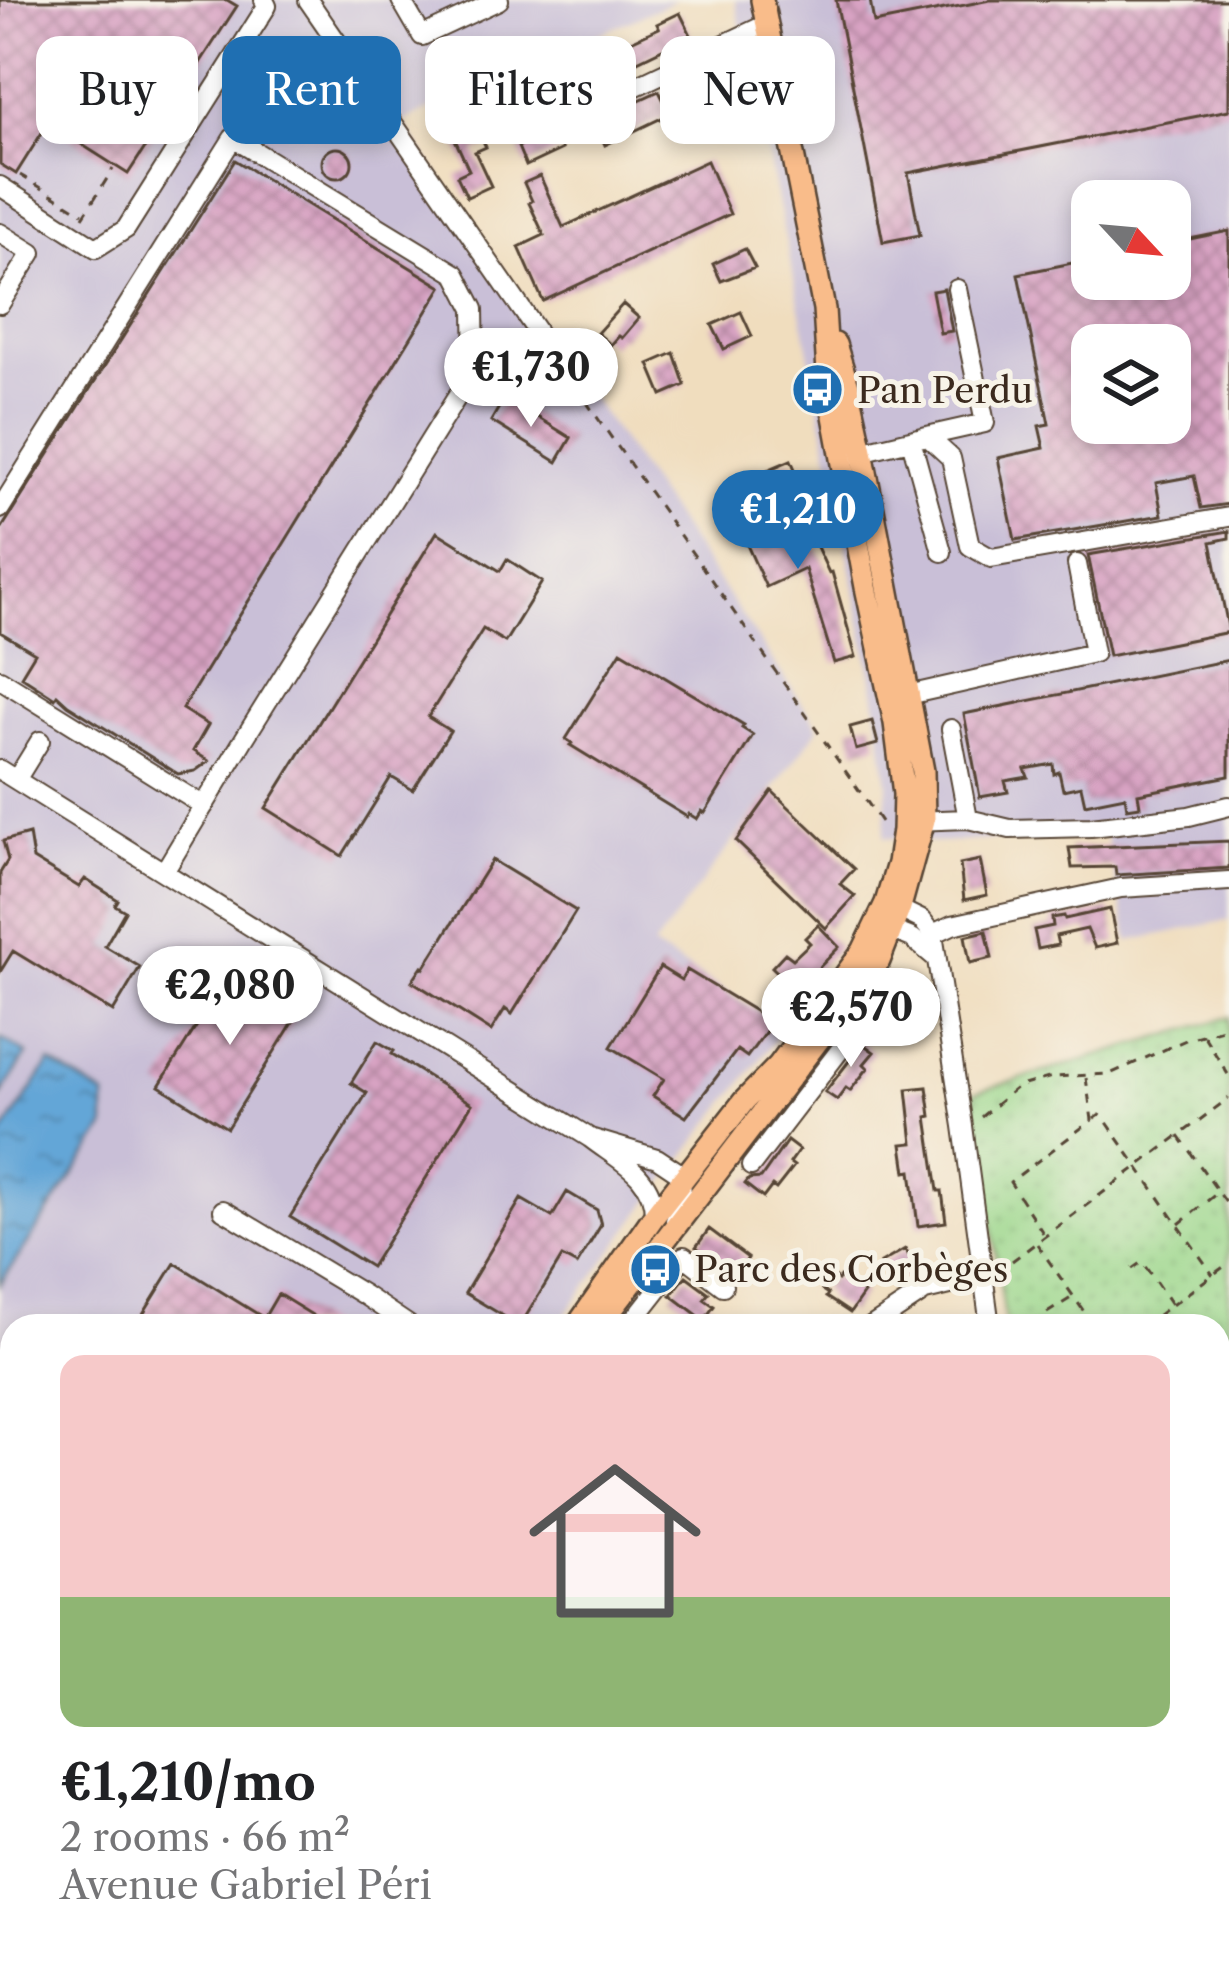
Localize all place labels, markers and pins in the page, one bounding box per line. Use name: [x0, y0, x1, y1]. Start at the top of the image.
pin: €1,730: [433, 328, 629, 430]
bus stop icon: Pan Perdu: [790, 362, 846, 418]
place label: Pan Perdu: [857, 368, 1033, 412]
pin: €1,210: [700, 470, 896, 572]
pin: €2,080: [132, 946, 328, 1048]
pin: €2,570: [753, 968, 949, 1070]
bus stop icon: Parc des Corbèges: [627, 1241, 683, 1297]
place label: Parc des Corbèges: [694, 1247, 1008, 1291]

